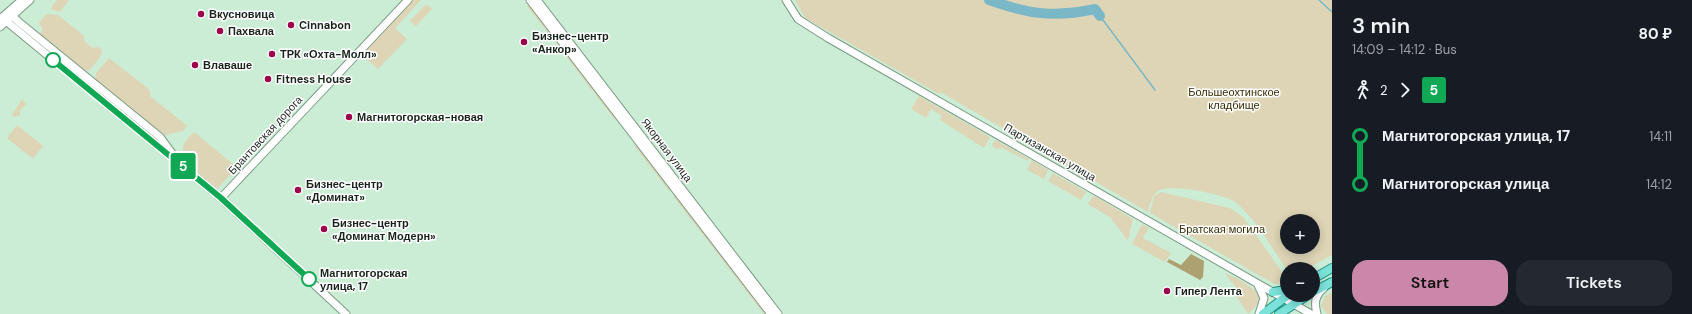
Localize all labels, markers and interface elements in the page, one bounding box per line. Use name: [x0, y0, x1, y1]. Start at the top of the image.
place label: Вкусновица: [209, 7, 275, 21]
marker: Вкусновица: [196, 9, 206, 19]
text: 3 min: [1352, 11, 1410, 40]
place label: Cinnabon: [299, 18, 351, 32]
marker: Cinnabon: [286, 20, 296, 30]
place label: Пахвала: [228, 24, 275, 38]
text: 80 ₽: [1639, 24, 1672, 44]
marker: Пахвала: [215, 26, 225, 36]
place label: Бизнес-центр «Анкор»: [532, 29, 609, 56]
marker: Бизнес-центр «Анкор»: [519, 37, 529, 47]
text: 14:09 – 14:12 · Bus: [1352, 41, 1457, 58]
place label: ТРК «Охта-Молл»: [280, 47, 377, 61]
marker: ТРК «Охта-Молл»: [267, 49, 277, 59]
unlabelled marker: [45, 52, 61, 68]
place label: Влаваше: [203, 58, 252, 72]
marker: Влаваше: [190, 60, 200, 70]
place label: Fitness House: [276, 72, 352, 86]
marker: Fitness House: [263, 74, 273, 84]
icon: walk: [1352, 79, 1374, 101]
icon: forward: [1394, 79, 1416, 101]
text: 5: [1430, 81, 1438, 99]
text: 2: [1380, 82, 1388, 99]
park label: Большеохтинское кладбище: [1188, 85, 1280, 112]
street label: Брантовская дорога: [225, 92, 306, 177]
place label: Магнитогорская-новая: [357, 110, 483, 124]
marker: Магнитогорская-новая: [344, 112, 354, 122]
street label: Якорная улица: [638, 115, 696, 185]
street label: Партизанская улица: [1001, 120, 1099, 185]
text: Магнитогорская улица, 17: [1382, 126, 1570, 146]
text: 14:11: [1649, 128, 1672, 145]
line badge: 5: [170, 153, 196, 179]
text: 5: [179, 157, 187, 175]
text: Магнитогорская улица: [1382, 174, 1549, 194]
text: 14:12: [1646, 176, 1672, 193]
place label: Бизнес-центр «Доминат»: [306, 177, 383, 204]
marker: Бизнес-центр «Доминат»: [293, 185, 303, 195]
map controls: [1280, 214, 1320, 302]
button: +: [1280, 214, 1320, 254]
place label: Бизнес-центр «Доминат Модерн»: [332, 216, 436, 243]
park label: Братская могила: [1179, 222, 1266, 236]
marker: Бизнес-центр «Доминат Модерн»: [319, 224, 329, 234]
button: Start: [1352, 260, 1508, 306]
button: Tickets: [1516, 260, 1672, 306]
button: −: [1280, 262, 1320, 302]
place label: Магнитогорская улица, 17: [320, 266, 407, 293]
marker: Магнитогорская улица, 17: [301, 271, 317, 287]
place label: Гипер Лента: [1175, 284, 1243, 298]
marker: Гипер Лента: [1162, 286, 1172, 296]

